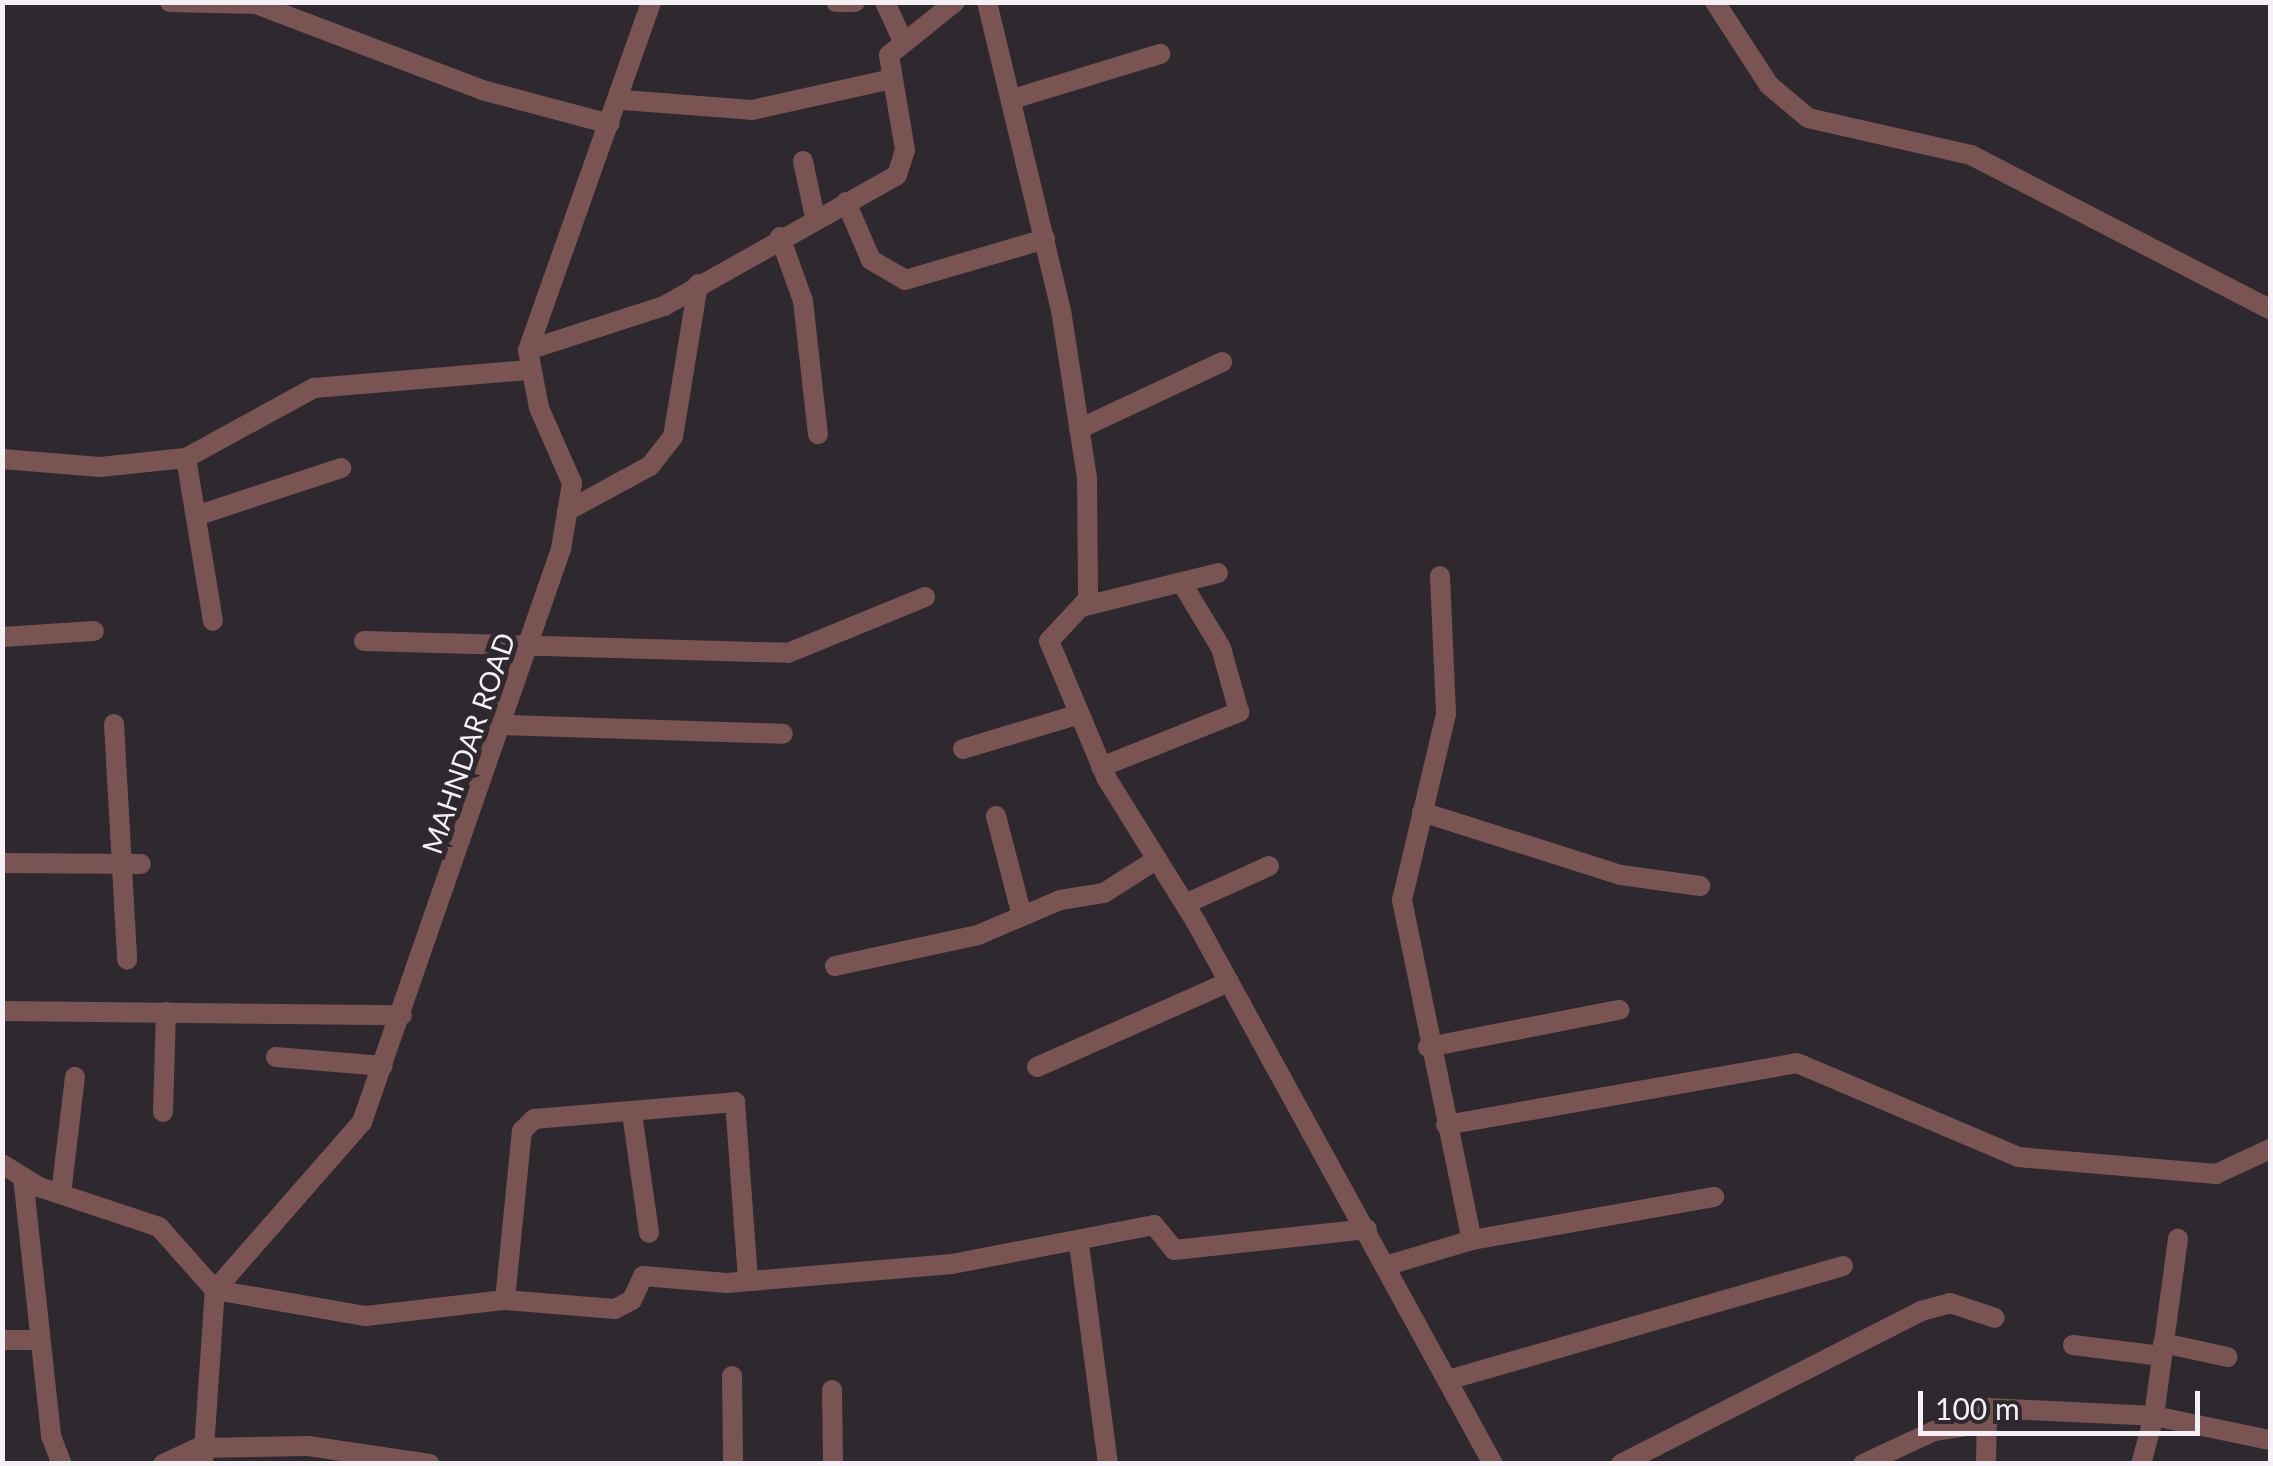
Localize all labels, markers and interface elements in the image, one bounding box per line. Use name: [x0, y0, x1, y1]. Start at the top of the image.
street label: MAHNDAR ROAD: [414, 628, 522, 858]
scale bar: [1923, 1371, 2206, 1433]
text: 100 m: [1935, 1390, 2020, 1426]

